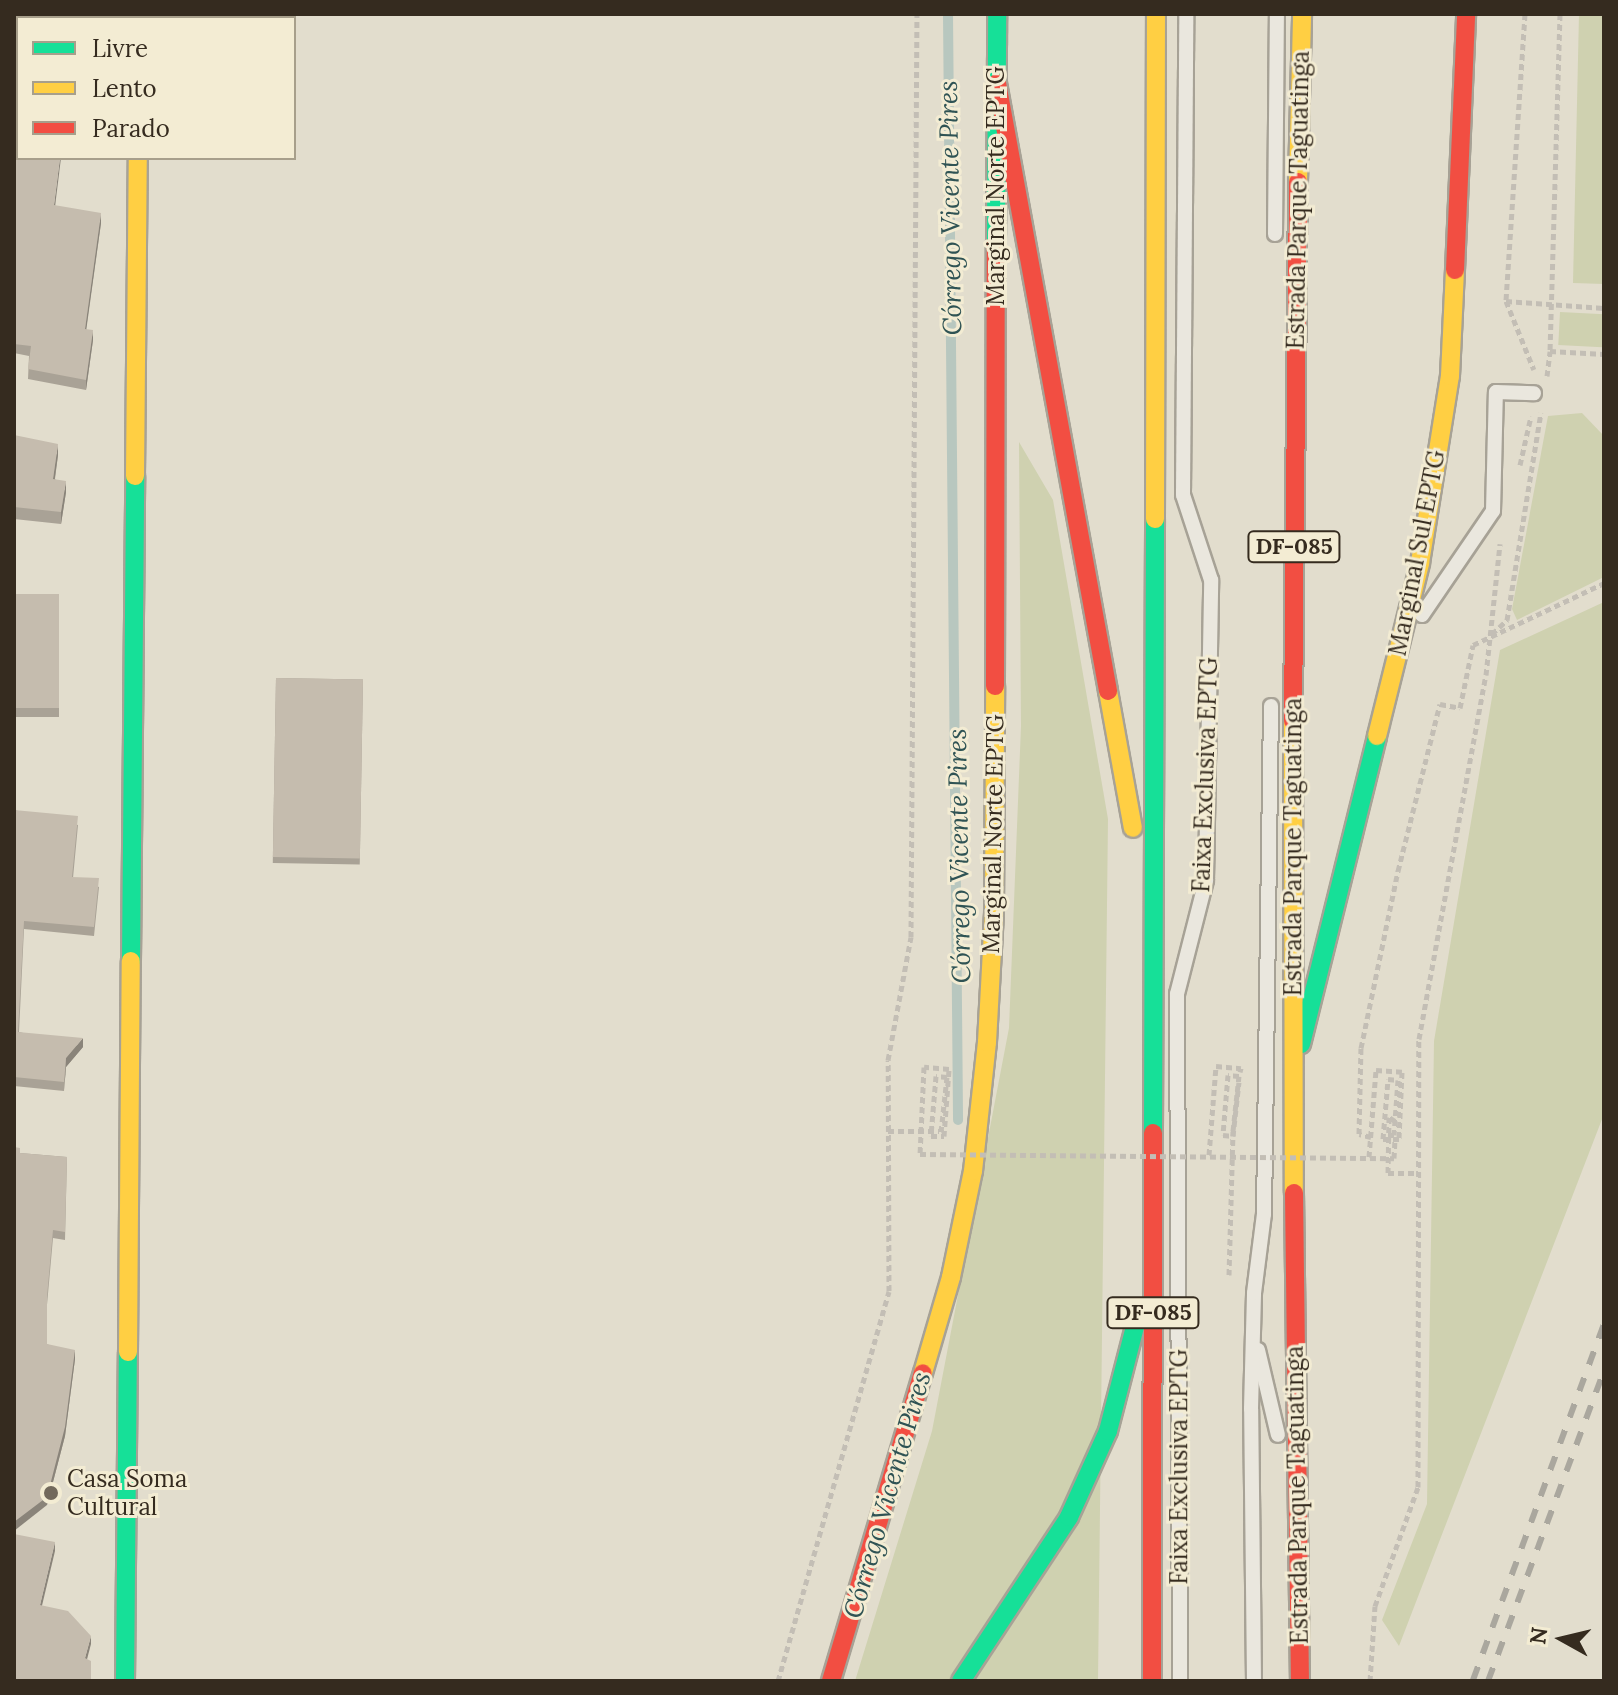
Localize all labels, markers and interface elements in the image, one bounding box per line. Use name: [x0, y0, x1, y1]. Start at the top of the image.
legend: [16, 16, 296, 160]
text: Livre: [92, 33, 148, 64]
street label: Estrada Parque Taguatinga: [1281, 50, 1315, 350]
street label: Marginal Norte EPTG: [982, 66, 1010, 306]
text: Lento: [92, 73, 157, 104]
water label: Córrego Vicente Pires: [932, 80, 968, 336]
text: Parado: [92, 113, 170, 144]
street label: Marginal Sul EPTG: [1383, 448, 1451, 658]
road number: DF-085: [1246, 529, 1342, 565]
street label: Faixa Exclusiva EPTG: [1187, 657, 1223, 893]
street label: Estrada Parque Taguatinga: [1279, 698, 1307, 996]
street label: Marginal Norte EPTG: [977, 714, 1009, 954]
water label: Córrego Vicente Pires: [941, 728, 977, 984]
road number: DF-085: [1105, 1295, 1201, 1331]
street label: Estrada Parque Taguatinga: [1280, 1345, 1314, 1645]
street label: Faixa Exclusiva EPTG: [1165, 1349, 1193, 1585]
water label: Córrego Vicente Pires: [837, 1368, 937, 1622]
place label: Casa Soma Cultural: [67, 1465, 187, 1521]
marker: Casa Soma Cultural: [42, 1484, 60, 1502]
north arrow: [1522, 1599, 1602, 1679]
text: N: [1523, 1625, 1553, 1646]

